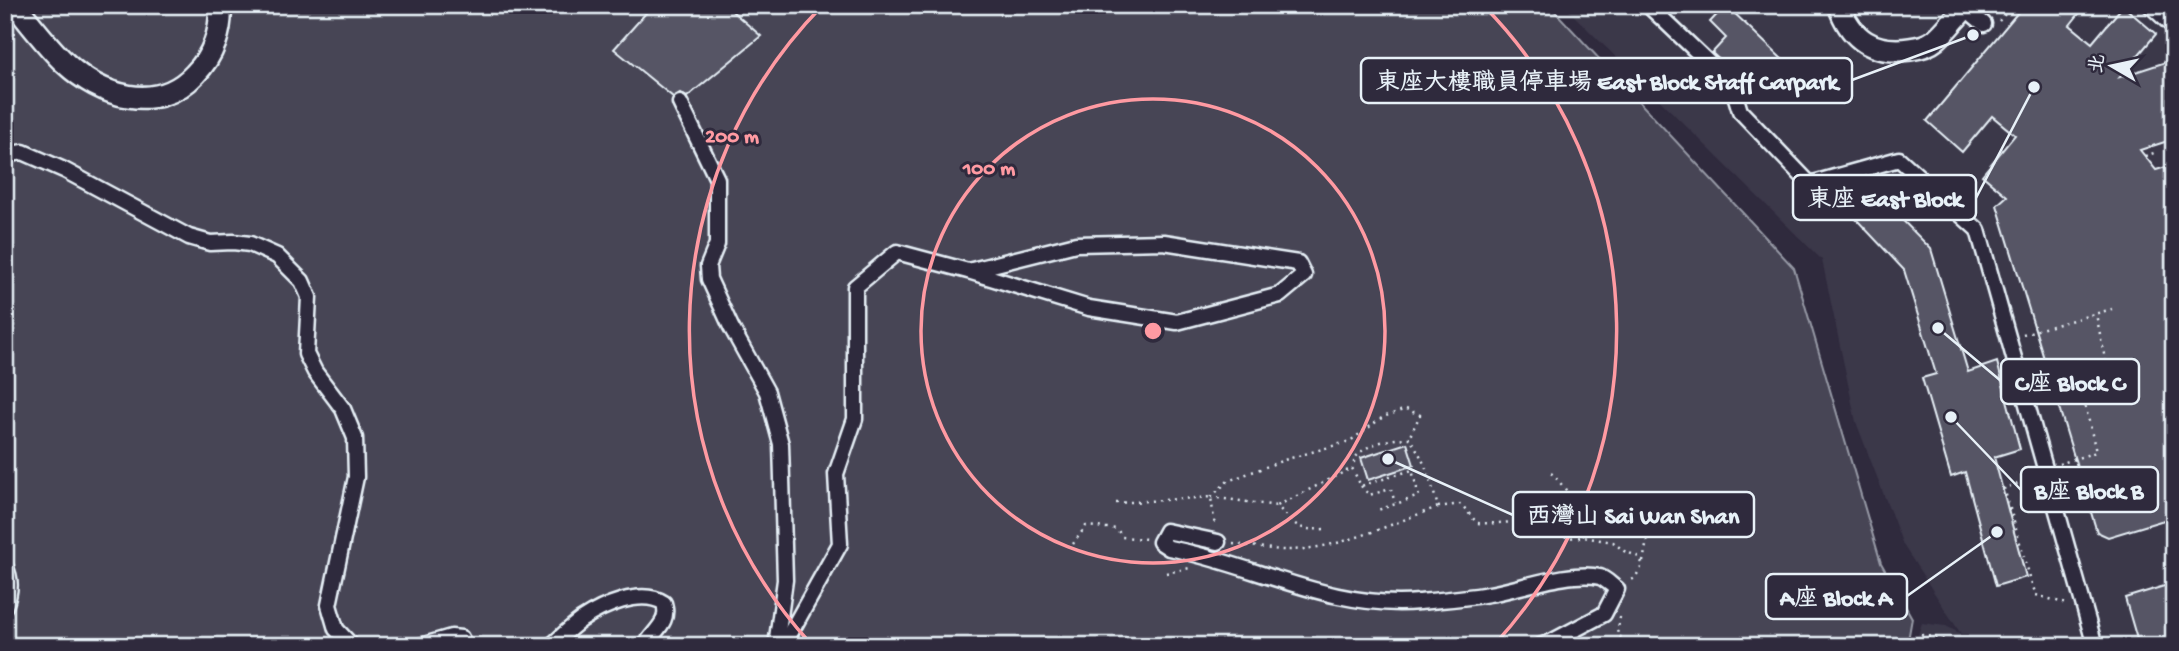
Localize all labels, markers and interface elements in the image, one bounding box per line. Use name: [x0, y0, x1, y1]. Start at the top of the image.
north arrow: [2078, 32, 2148, 102]
text: 北: [2086, 53, 2112, 75]
callout: 東座大樓職員停車場 East Block Staff Carpark: [1361, 58, 1852, 103]
text: 東座大樓職員停車場 East Block Staff Carpark: [1376, 68, 1842, 99]
text: 200 m: [705, 126, 759, 151]
text: 100 m: [962, 158, 1015, 183]
callout: 東座 East Block: [1793, 175, 1976, 220]
text: 東座 East Block: [1807, 185, 1966, 216]
centre of rings: [1141, 319, 1165, 343]
callout: C座 Block C: [2001, 359, 2139, 404]
text: C座 Block C: [2015, 370, 2127, 400]
callout: B座 Block B: [2021, 467, 2158, 512]
text: B座 Block B: [2034, 478, 2145, 508]
callout: 西灣山 Sai Wan Shan: [1513, 492, 1754, 537]
text: 西灣山 Sai Wan Shan: [1527, 503, 1740, 533]
callout: A座 Block A: [1766, 574, 1907, 619]
text: A座 Block A: [1779, 585, 1894, 615]

